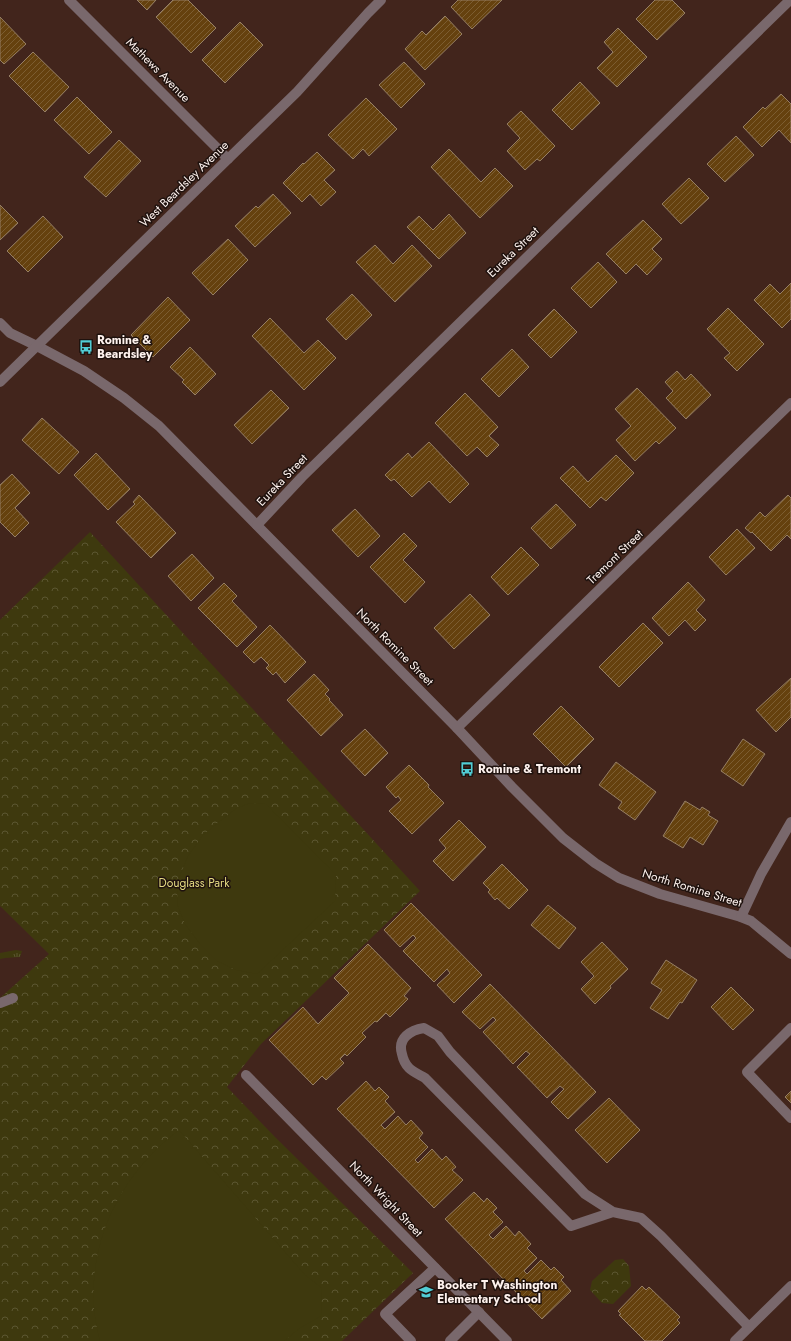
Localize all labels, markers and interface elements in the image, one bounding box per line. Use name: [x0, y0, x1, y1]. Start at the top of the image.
street label: Mathews Avenue: [122, 34, 194, 106]
street label: West Beardsley Avenue: [135, 137, 233, 231]
street label: Eureka Street: [483, 222, 543, 282]
place label: Romine & Beardsley: [97, 331, 153, 363]
bus stop icon: Romine & Beardsley: [78, 339, 94, 355]
street label: Eureka Street: [252, 450, 312, 510]
street label: Tremont Street: [583, 525, 647, 589]
street label: North Romine Street: [352, 604, 438, 690]
place label: Romine & Tremont: [478, 760, 581, 778]
bus stop icon: Romine & Tremont: [459, 761, 475, 777]
street label: North Romine Street: [640, 864, 744, 912]
park label: Douglass Park: [158, 874, 230, 892]
street label: North Wright Street: [345, 1157, 427, 1241]
place label: Booker T Washington Elementary School: [437, 1276, 557, 1308]
school or university icon: Booker T Washington Elementary School: [418, 1284, 434, 1300]

